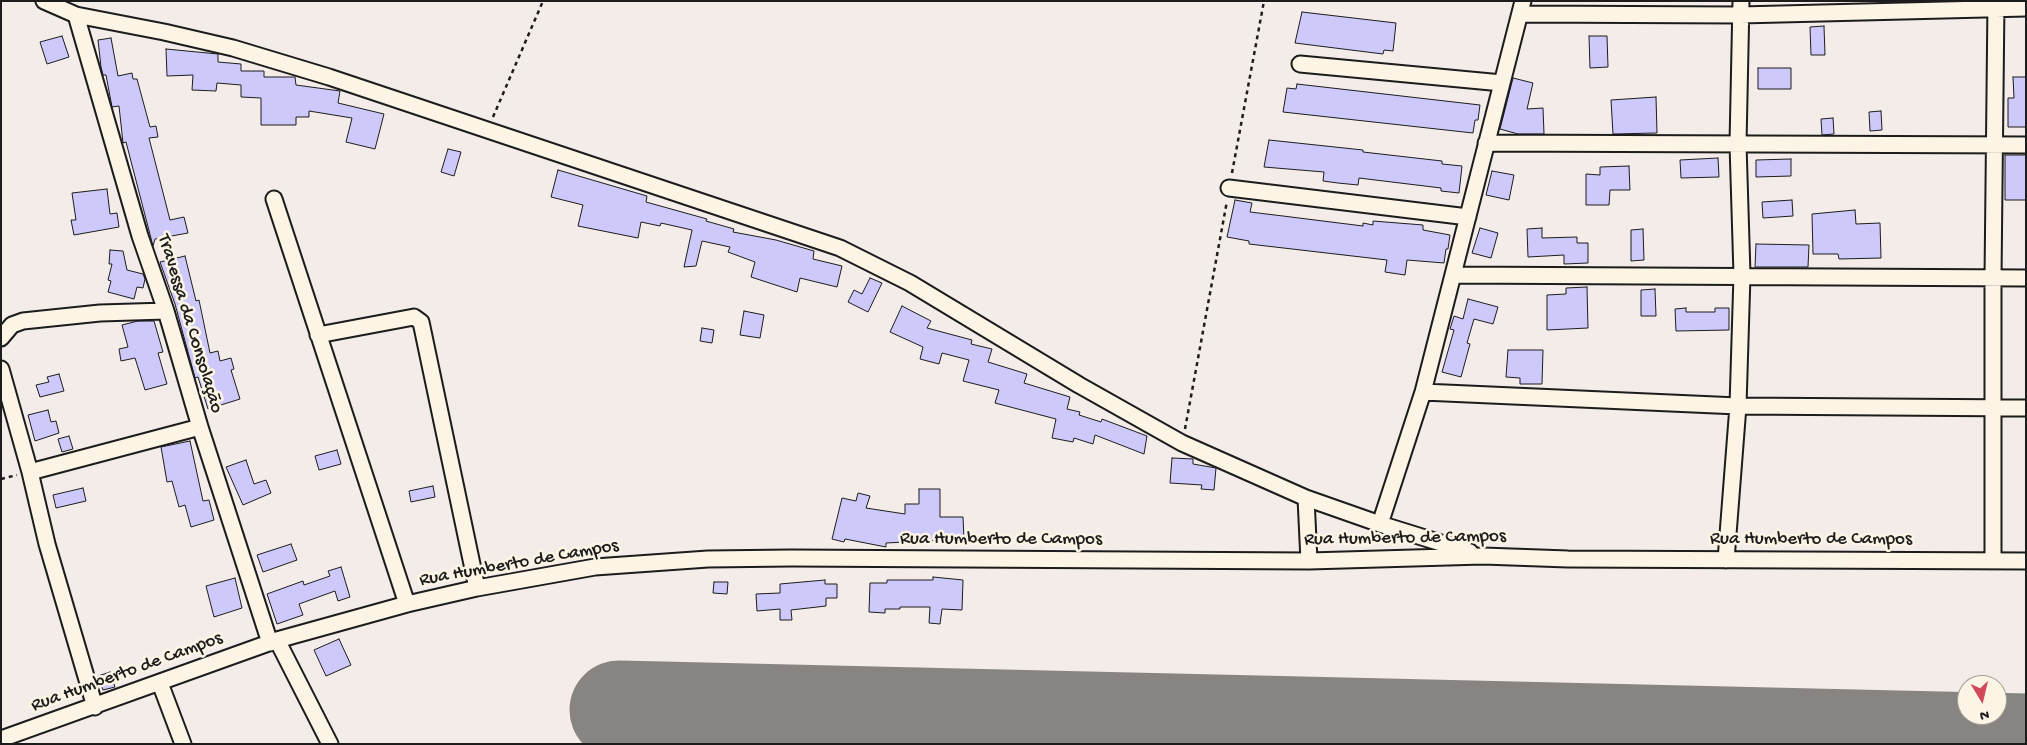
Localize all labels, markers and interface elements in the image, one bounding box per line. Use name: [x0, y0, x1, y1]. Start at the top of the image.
street label: Travessa da Consolação: [151, 232, 227, 416]
street label: Rua Humberto de Campos: [1304, 526, 1506, 552]
street label: Rua Humberto de Campos: [900, 529, 1102, 551]
street label: Rua Humberto de Campos: [1710, 529, 1912, 551]
street label: Rua Humberto de Campos: [418, 535, 620, 593]
street label: Rua Humberto de Campos: [28, 628, 226, 718]
north arrow: [1957, 675, 2007, 725]
text: N: [1978, 705, 1990, 723]

